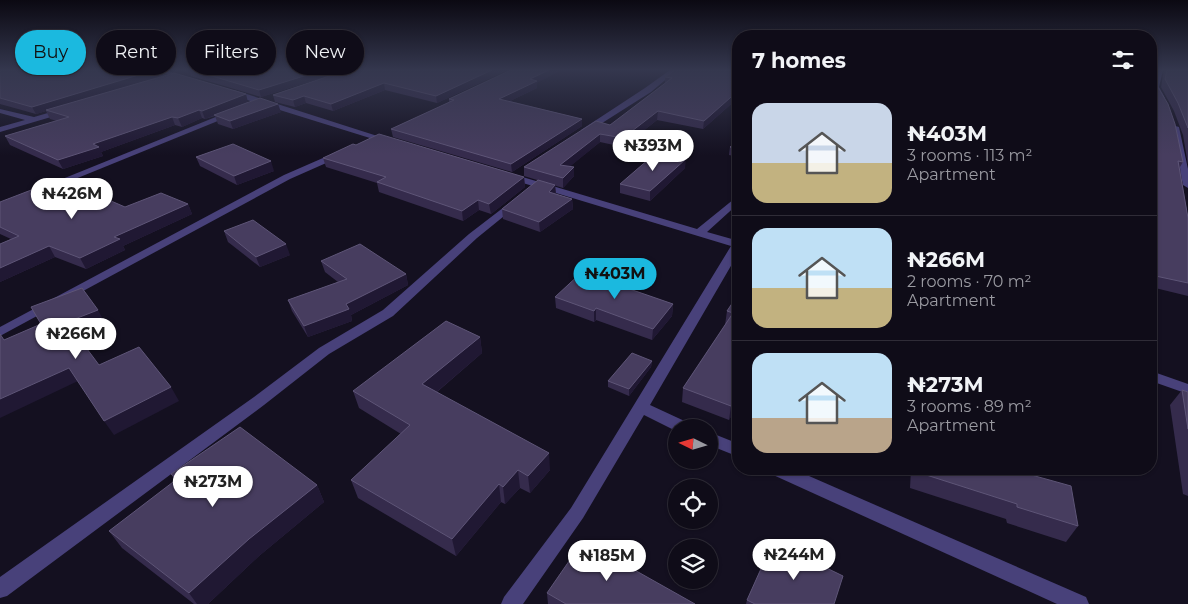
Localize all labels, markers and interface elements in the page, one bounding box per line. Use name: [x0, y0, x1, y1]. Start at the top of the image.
chip: Buy: [15, 30, 86, 75]
chip: Rent: [96, 30, 176, 75]
chip: Filters: [186, 30, 276, 75]
chip: New: [286, 30, 364, 75]
icon: filters: [1109, 46, 1137, 74]
text: 7 homes: [752, 48, 846, 73]
text: ₦403M: [907, 121, 987, 146]
icon: home: [792, 123, 852, 183]
pin: ₦393M: [618, 130, 688, 172]
text: ₦393M: [624, 136, 682, 155]
text: 3 rooms · 113 m²: [907, 146, 1032, 165]
text: Apartment: [907, 165, 996, 184]
pin: ₦426M: [37, 178, 107, 220]
text: ₦426M: [42, 184, 102, 203]
text: ₦266M: [907, 247, 985, 272]
icon: home: [792, 248, 852, 308]
pin: ₦403M: [580, 258, 650, 300]
text: ₦403M: [585, 264, 645, 283]
text: 2 rooms · 70 m²: [907, 272, 1032, 291]
text: Apartment: [907, 291, 996, 310]
pin: ₦266M: [41, 318, 111, 360]
text: ₦266M: [46, 324, 106, 343]
text: ₦273M: [907, 372, 984, 397]
icon: home: [792, 373, 852, 433]
text: 3 rooms · 89 m²: [907, 397, 1032, 416]
text: Apartment: [907, 416, 996, 435]
north arrow: [668, 419, 718, 469]
map controls: [668, 419, 718, 589]
pin: ₦273M: [178, 466, 248, 508]
text: ₦273M: [184, 472, 242, 491]
button: locate: [668, 479, 718, 529]
pin: ₦244M: [759, 538, 829, 581]
button: layers: [668, 539, 718, 589]
pin: ₦185M: [572, 540, 642, 582]
text: ₦244M: [764, 545, 824, 564]
text: ₦185M: [579, 546, 635, 565]

